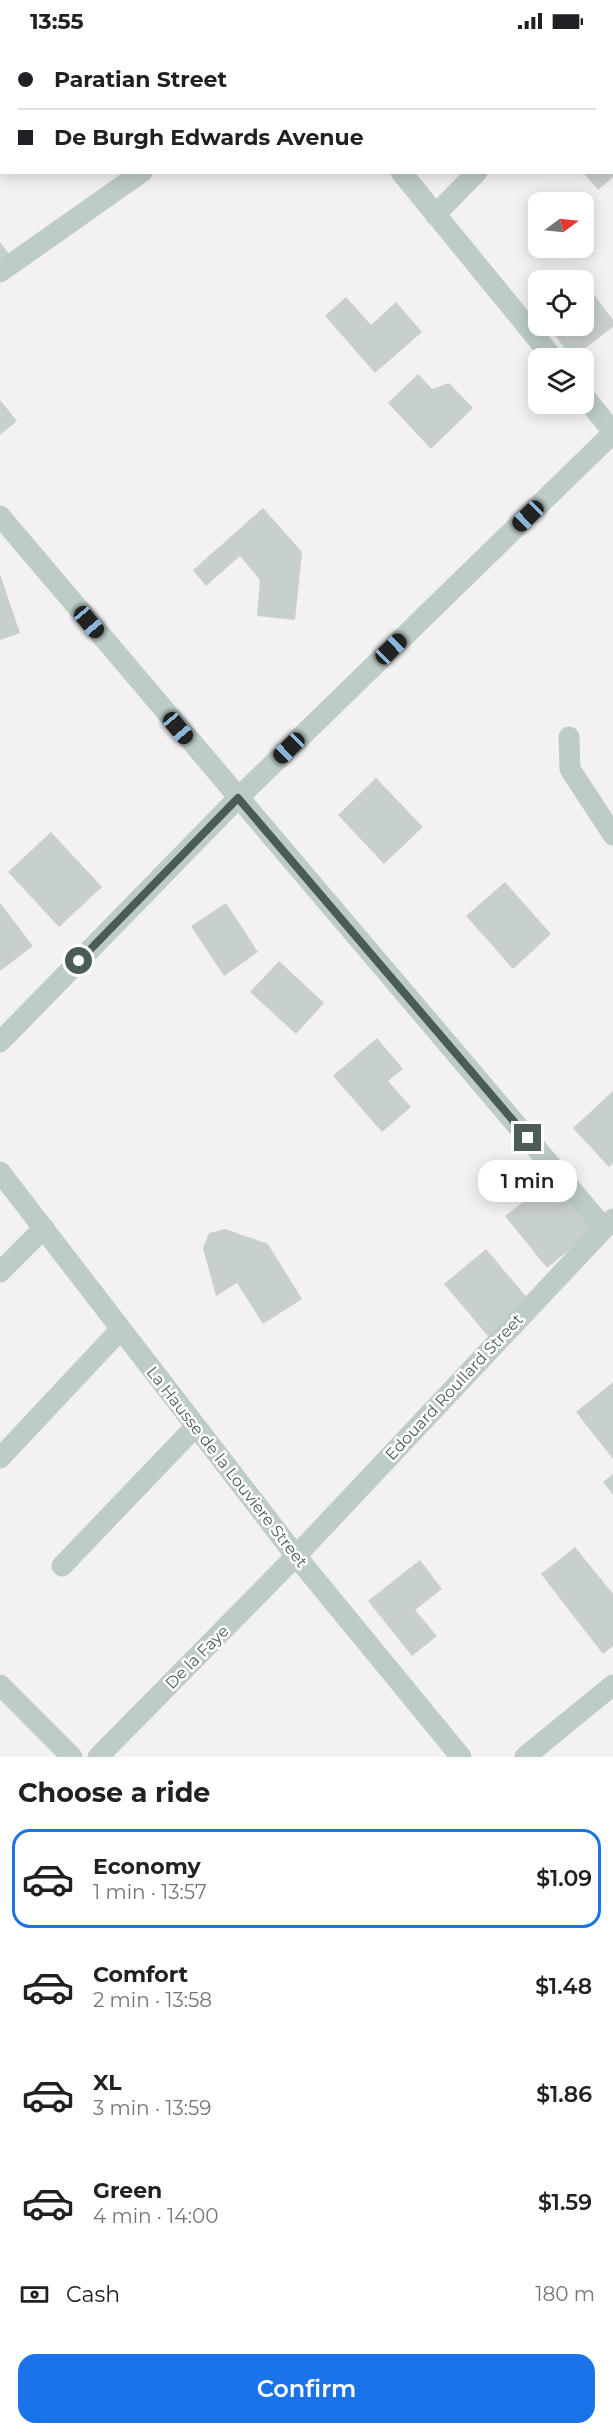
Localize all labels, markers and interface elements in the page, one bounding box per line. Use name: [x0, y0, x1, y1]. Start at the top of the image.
text: 13:55: [30, 8, 83, 35]
text: Paratian Street: [54, 66, 227, 93]
text: De Burgh Edwards Avenue: [54, 124, 364, 151]
north arrow: [528, 192, 594, 258]
map controls: [528, 192, 594, 414]
button: locate: [528, 270, 594, 336]
button: layers: [528, 348, 594, 414]
car: [509, 497, 547, 535]
car: [71, 602, 107, 642]
car: [372, 630, 410, 668]
car: [160, 708, 196, 748]
car: [270, 729, 308, 767]
route start: [65, 947, 92, 974]
route end: [514, 1124, 541, 1151]
callout: 1 min: [478, 1159, 578, 1201]
text: 1 min: [501, 1169, 554, 1193]
street label: Edouard Roullard Street: [381, 1310, 527, 1464]
street label: La Hausse de la Louviere Street: [143, 1363, 312, 1572]
street label: De la Faye: [161, 1621, 233, 1693]
text: Choose a ride: [18, 1776, 210, 1809]
icon: car: [21, 1852, 75, 1906]
text: Economy: [93, 1853, 201, 1880]
text: $1.09: [536, 1865, 592, 1892]
text: 1 min · 13:57: [93, 1880, 207, 1904]
icon: car: [21, 1960, 75, 2014]
text: Comfort: [93, 1961, 188, 1988]
text: $1.48: [535, 1973, 592, 2000]
text: 2 min · 13:58: [93, 1988, 212, 2012]
icon: car: [21, 2068, 75, 2122]
text: XL: [93, 2069, 122, 2096]
text: $1.86: [536, 2081, 592, 2108]
text: 3 min · 13:59: [93, 2096, 211, 2120]
icon: car: [21, 2176, 75, 2230]
text: Green: [93, 2177, 162, 2204]
text: $1.59: [538, 2189, 592, 2216]
text: 4 min · 14:00: [93, 2204, 218, 2228]
icon: cash: [18, 2278, 51, 2311]
text: Cash: [66, 2281, 120, 2308]
text: 180 m: [535, 2282, 595, 2306]
button: Confirm: [18, 2354, 595, 2423]

